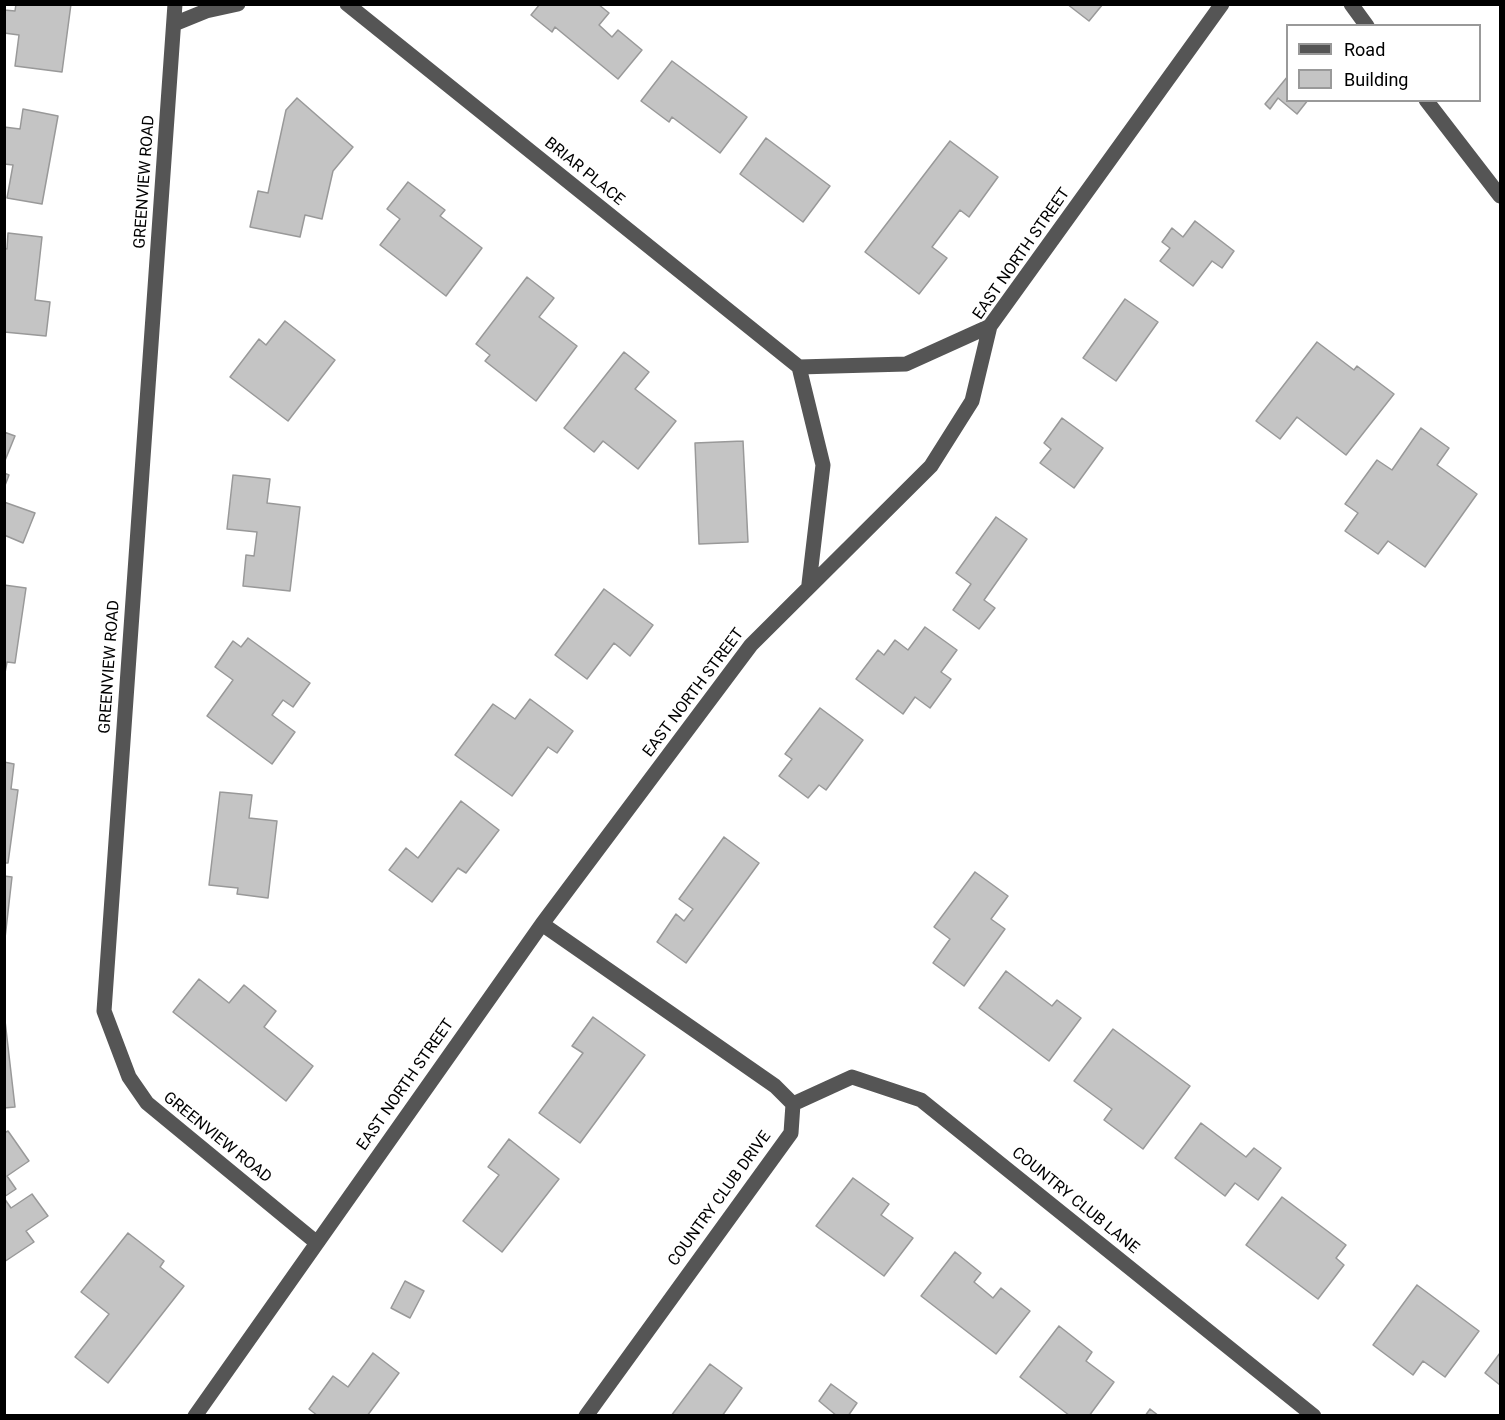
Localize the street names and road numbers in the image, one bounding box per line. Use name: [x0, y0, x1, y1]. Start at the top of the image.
street label: GREENVIEW ROAD: [131, 115, 159, 249]
street label: BRIAR PLACE: [540, 134, 628, 210]
street label: EAST NORTH STREET: [969, 185, 1075, 323]
street label: GREENVIEW ROAD: [96, 600, 124, 734]
street label: EAST NORTH STREET: [639, 625, 749, 761]
street label: EAST NORTH STREET: [353, 1016, 459, 1154]
street label: GREENVIEW ROAD: [159, 1088, 275, 1188]
street label: COUNTRY CLUB DRIVE: [664, 1128, 776, 1270]
street label: COUNTRY CLUB LANE: [1007, 1144, 1143, 1258]

